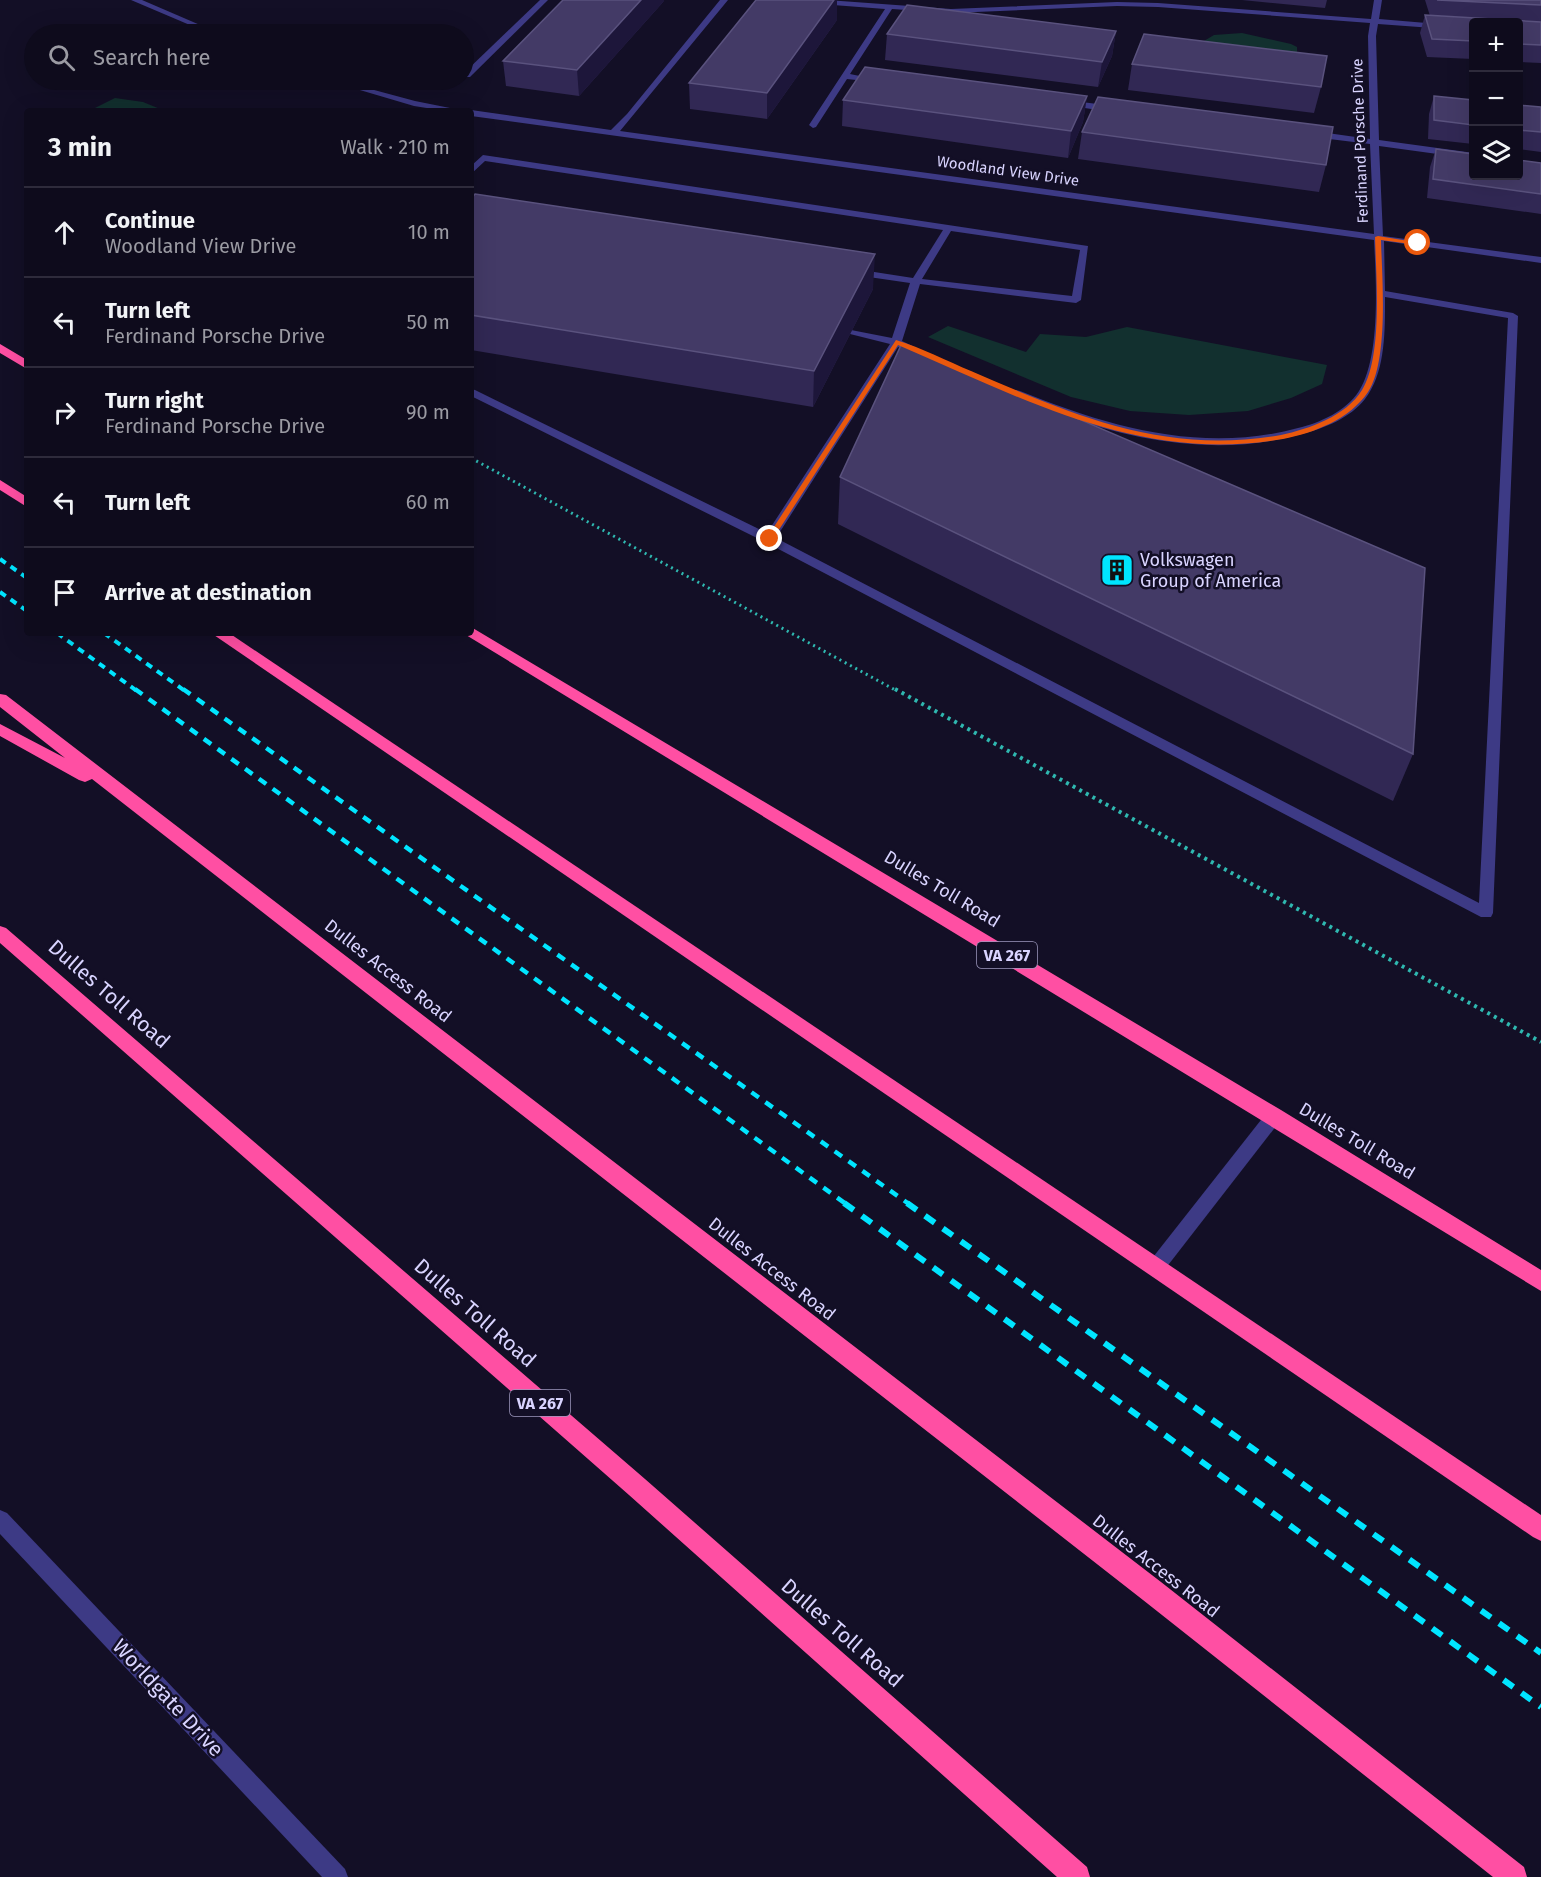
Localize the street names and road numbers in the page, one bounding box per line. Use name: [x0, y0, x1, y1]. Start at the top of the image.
street label: Ferdinand Porsche Drive: [1348, 58, 1372, 224]
street label: Woodland View Drive: [936, 152, 1080, 190]
street label: Dulles Toll Road: [880, 846, 1004, 932]
street label: Dulles Access Road: [320, 915, 456, 1027]
street label: Dulles Toll Road: [43, 934, 175, 1054]
road number: VA 267: [977, 942, 1037, 968]
street label: Dulles Toll Road: [1295, 1098, 1419, 1184]
street label: Dulles Access Road: [704, 1213, 840, 1325]
street label: Dulles Toll Road: [409, 1253, 541, 1373]
road number: VA 267: [510, 1390, 570, 1416]
street label: Dulles Access Road: [1088, 1510, 1224, 1622]
street label: Dulles Toll Road: [776, 1573, 908, 1693]
street label: Worldgate Drive: [107, 1634, 229, 1762]

